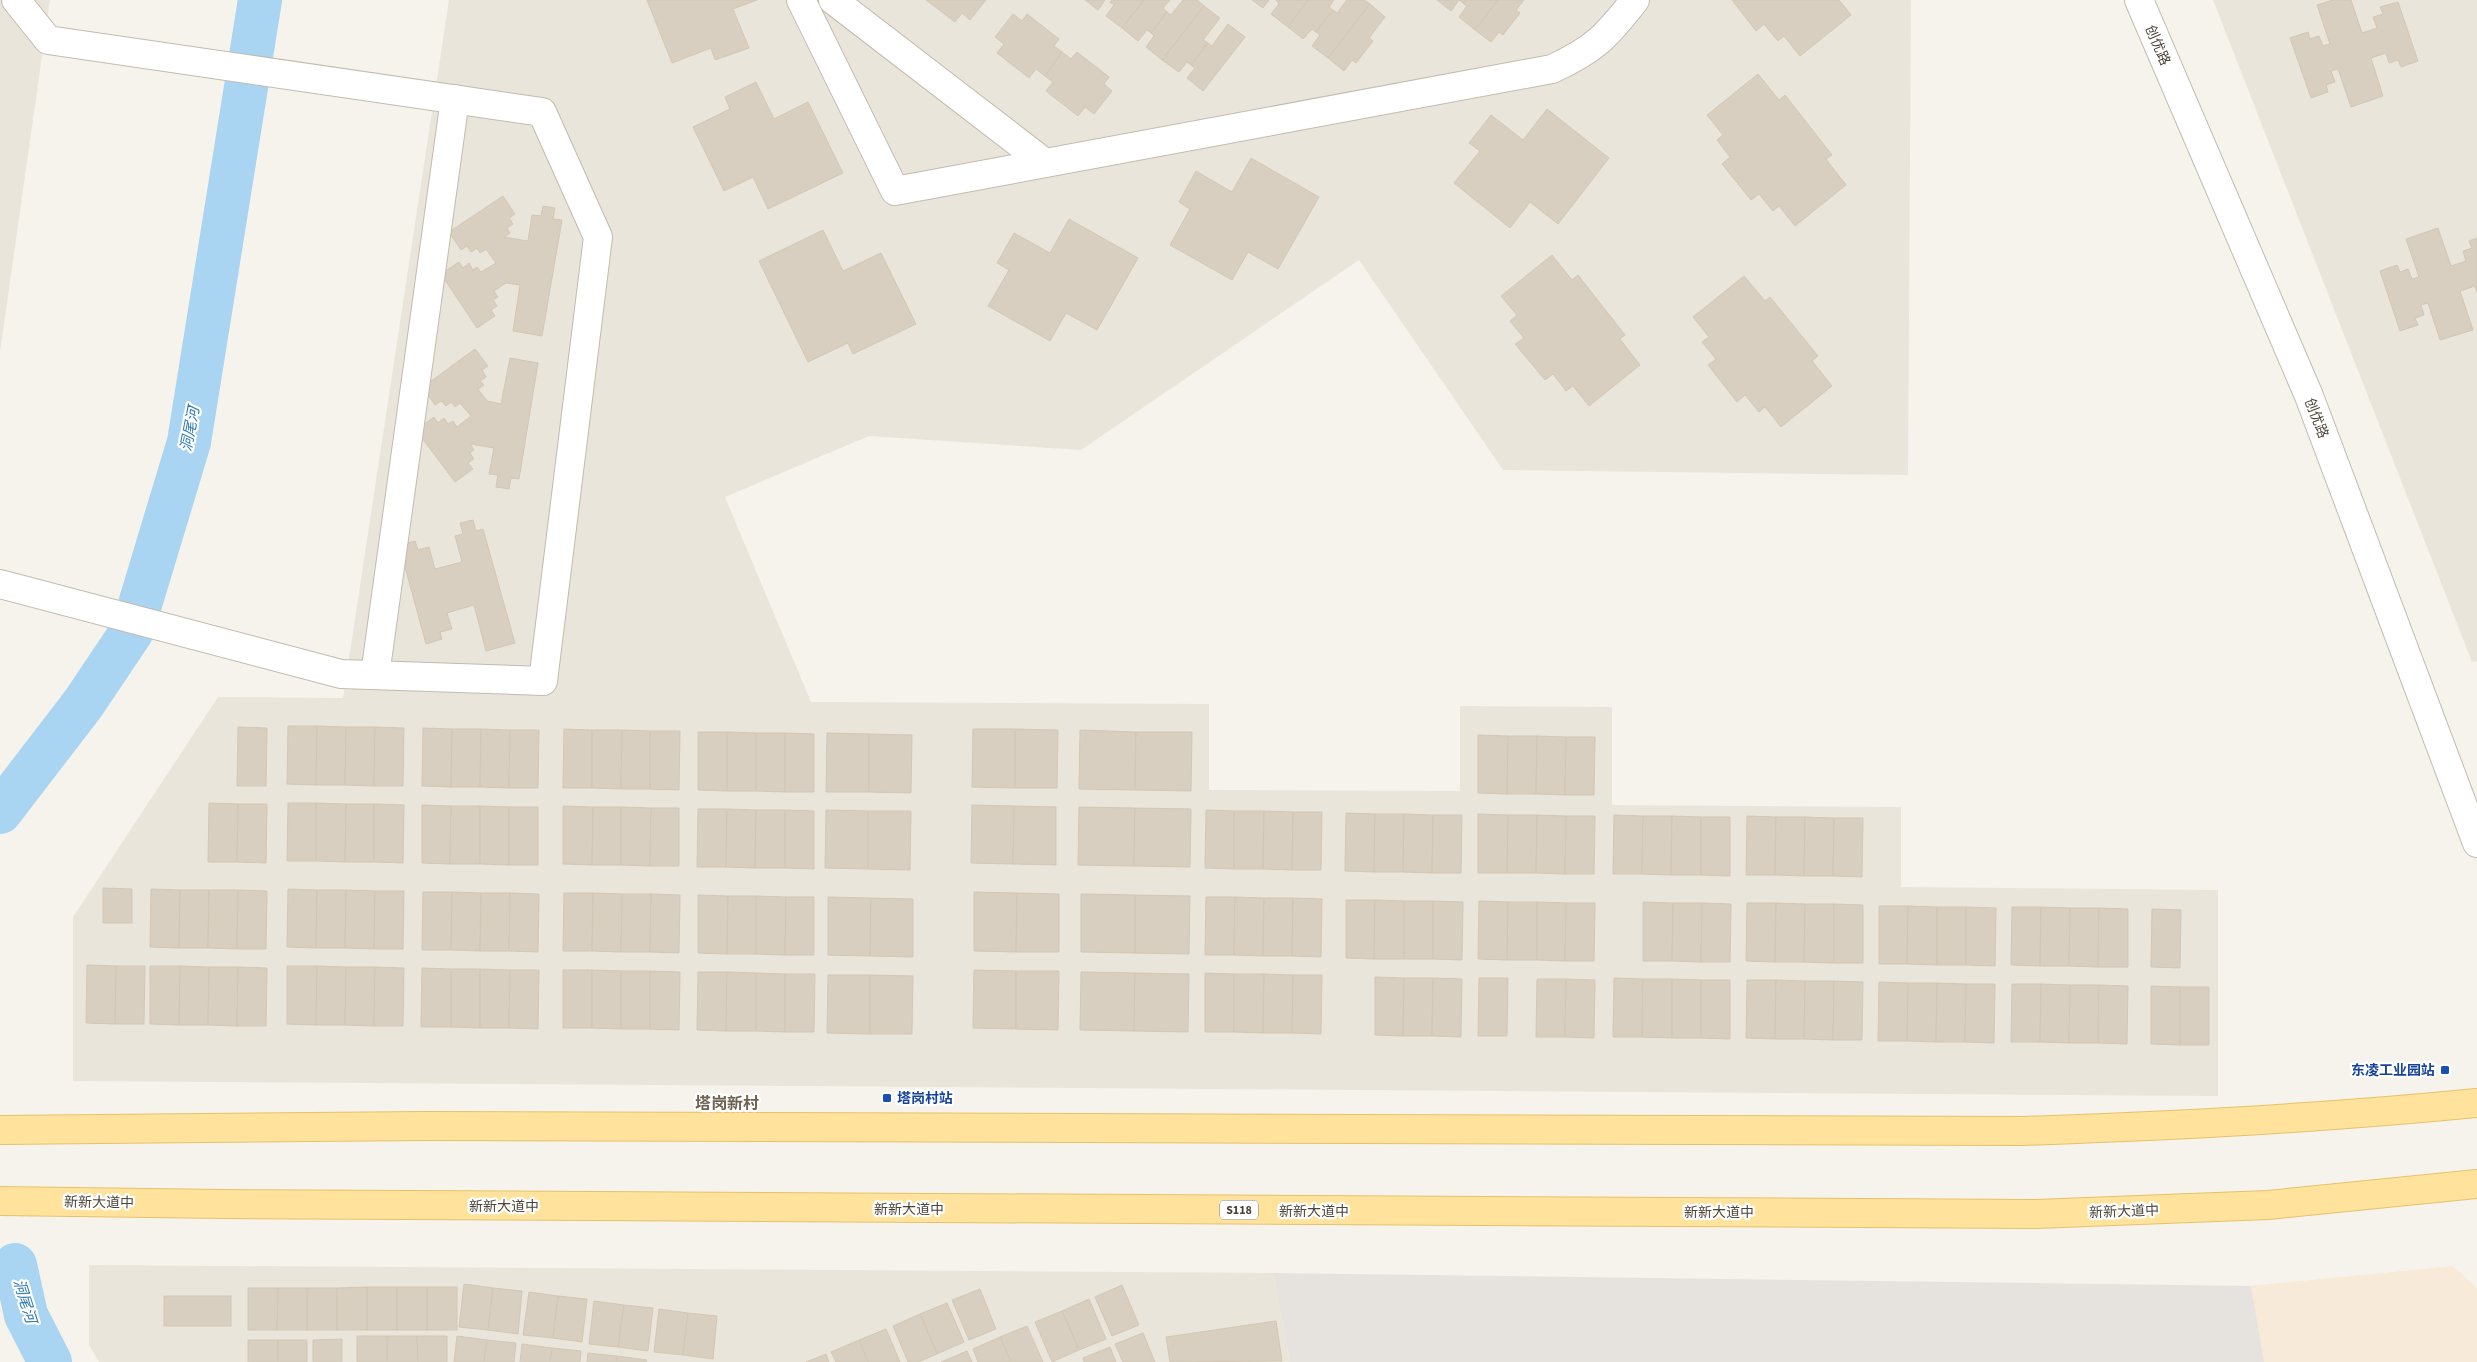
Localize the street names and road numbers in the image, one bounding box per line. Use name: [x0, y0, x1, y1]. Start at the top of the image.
street label: 创优路: [2140, 22, 2174, 69]
street label: 创优路: [2299, 395, 2333, 442]
street label: 新新大道中: [64, 1192, 134, 1214]
street label: 新新大道中: [469, 1197, 539, 1217]
street label: 新新大道中: [874, 1200, 944, 1220]
road number: S118: [1220, 1200, 1258, 1220]
street label: 新新大道中: [2089, 1201, 2159, 1223]
street label: 新新大道中: [1279, 1202, 1349, 1222]
street label: 新新大道中: [1684, 1203, 1754, 1223]

